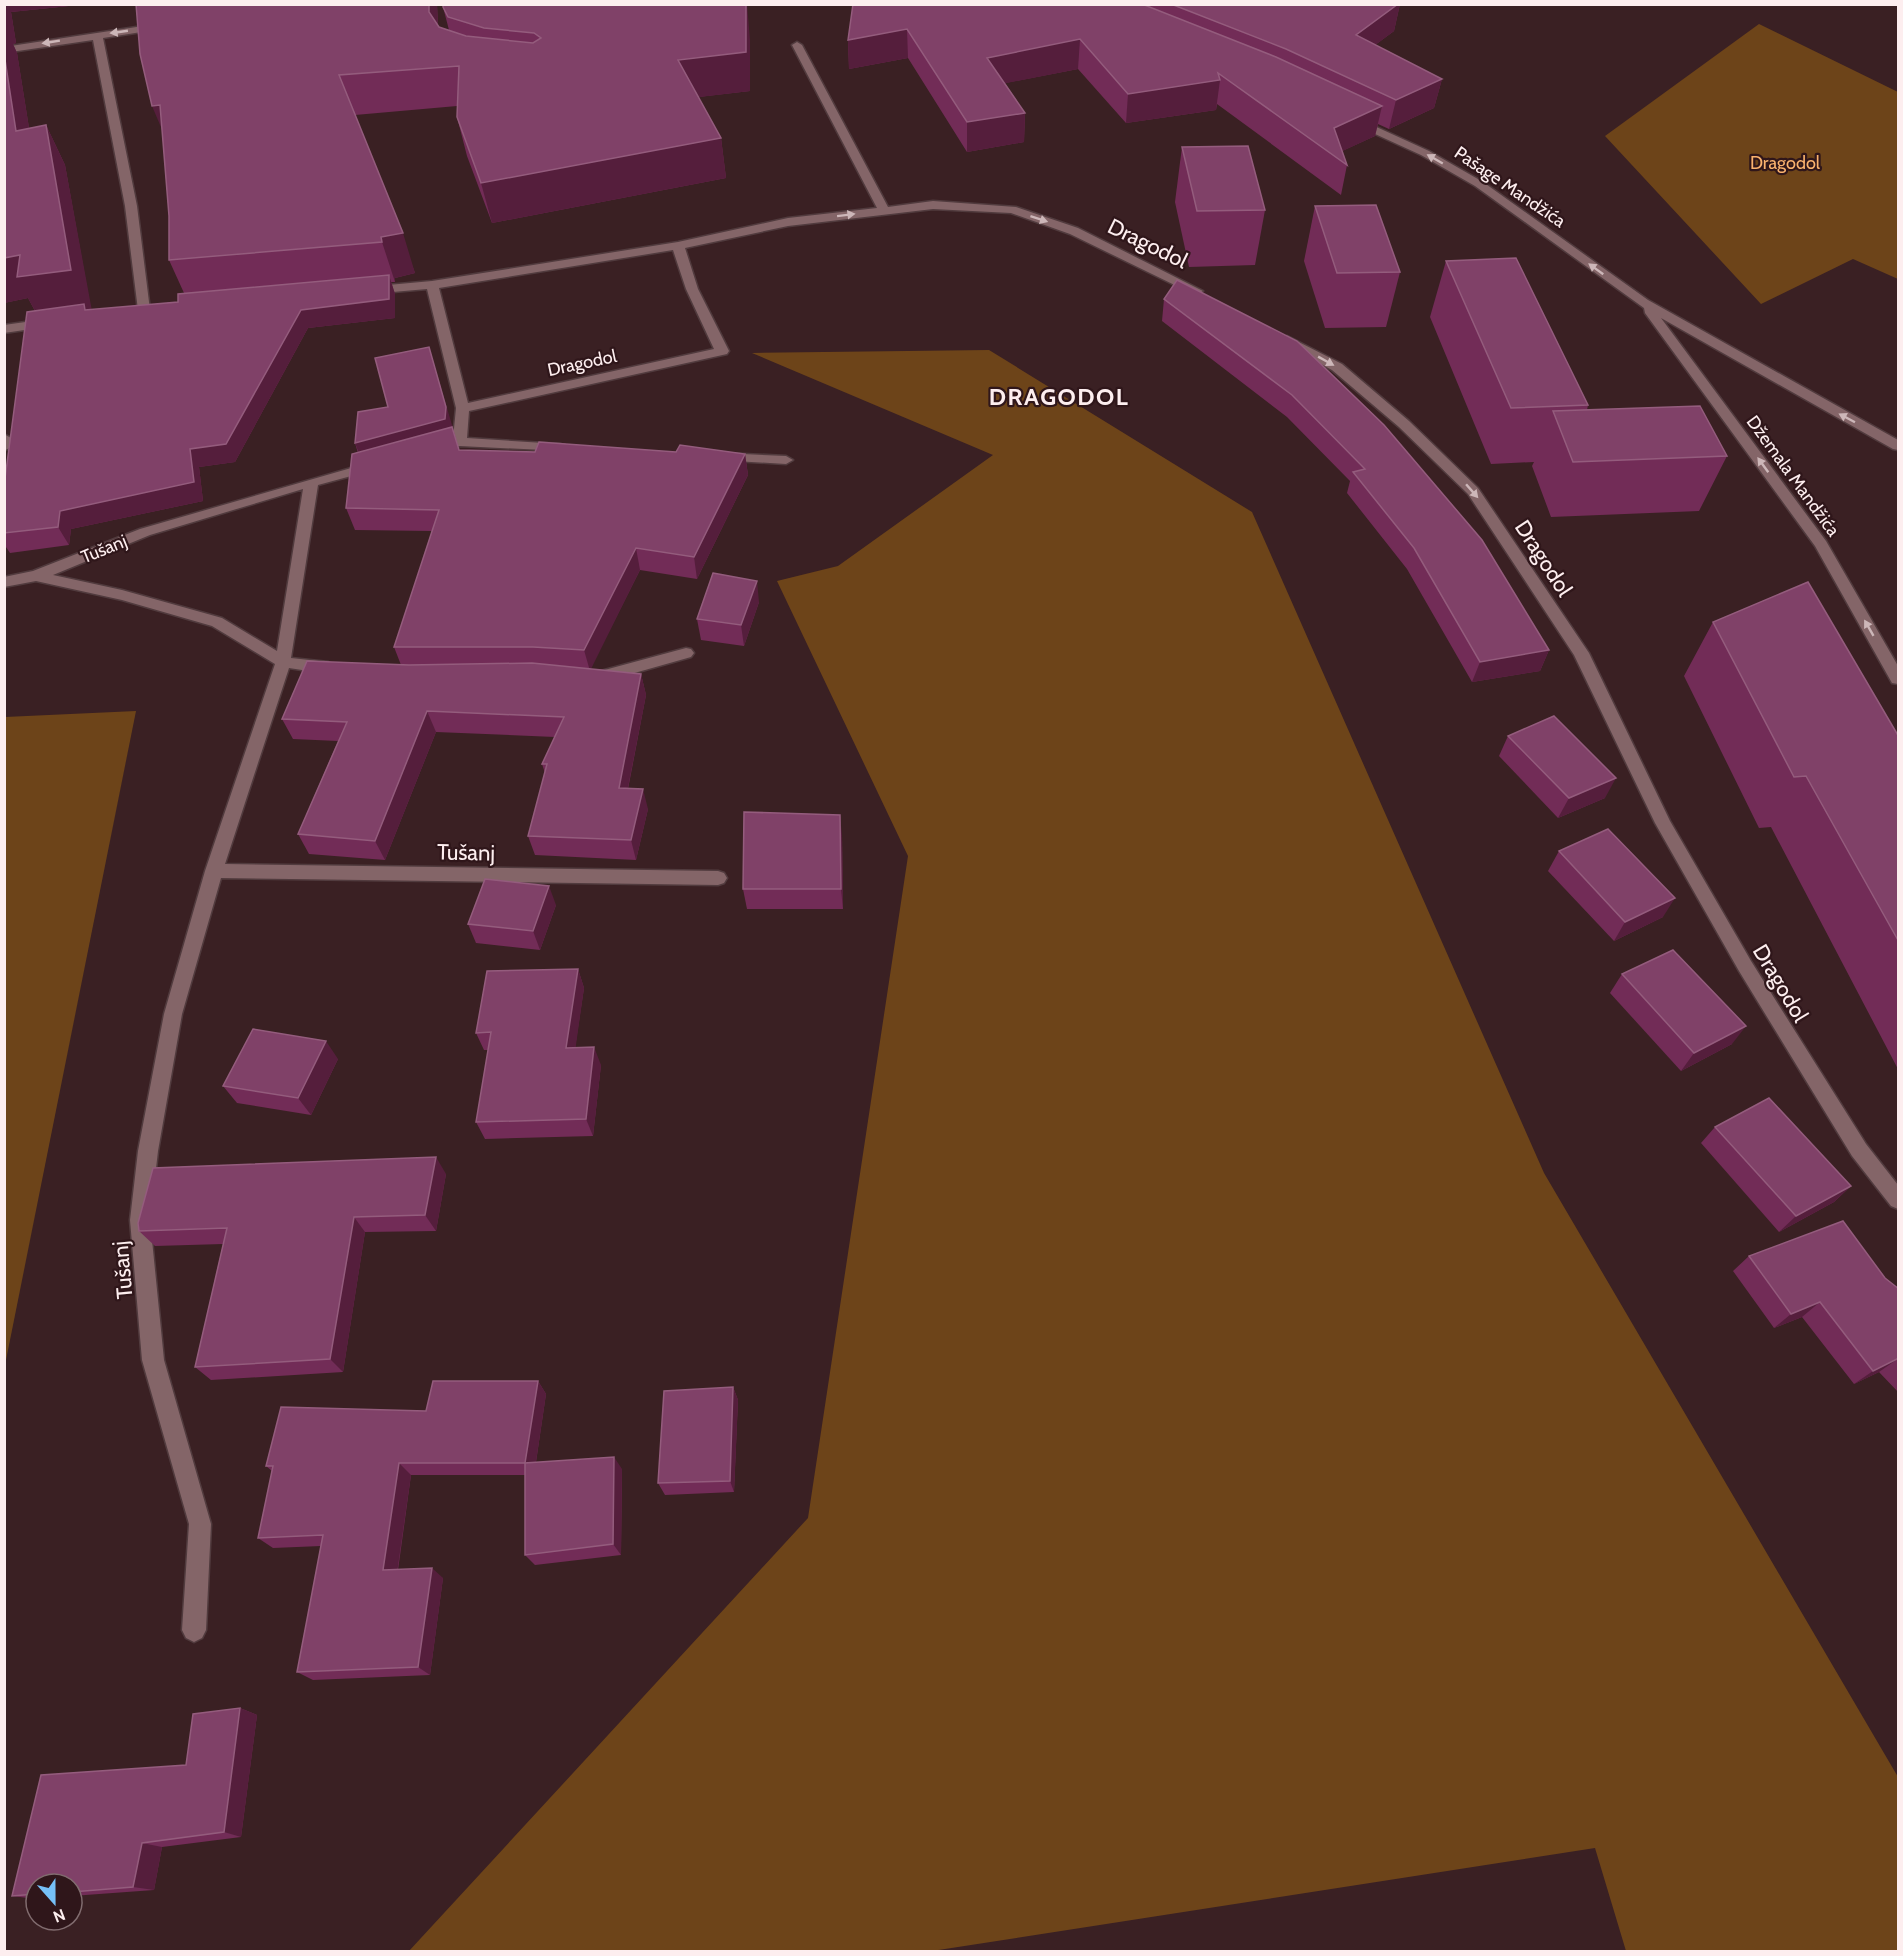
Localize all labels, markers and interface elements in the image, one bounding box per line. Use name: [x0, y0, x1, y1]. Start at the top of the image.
one-way arrow: [109, 28, 128, 37]
one-way arrow: [41, 38, 60, 47]
street label: Pašage Mandžića: [1450, 142, 1570, 232]
park label: Dragodol: [1750, 152, 1821, 174]
one-way arrow: [1426, 154, 1443, 164]
one-way arrow: [837, 210, 856, 220]
street label: Dragodol: [1103, 213, 1193, 275]
one-way arrow: [1030, 215, 1048, 224]
one-way arrow: [1589, 263, 1604, 275]
street label: Dragodol: [545, 345, 619, 381]
one-way arrow: [1318, 356, 1334, 367]
district label: DRAGODOL: [989, 382, 1129, 411]
street label: Džemala Mandžića: [1742, 411, 1844, 541]
one-way arrow: [1838, 413, 1855, 423]
one-way arrow: [1757, 457, 1769, 473]
one-way arrow: [1465, 483, 1478, 498]
street label: Dragodol: [1509, 515, 1579, 602]
street label: Tušanj: [78, 530, 130, 568]
one-way arrow: [1864, 619, 1874, 636]
street label: Tušanj: [437, 838, 495, 867]
street label: Dragodol: [1747, 940, 1815, 1028]
street label: Tušanj: [107, 1240, 138, 1300]
north arrow: [24, 1872, 84, 1932]
text: N: [51, 1905, 68, 1926]

